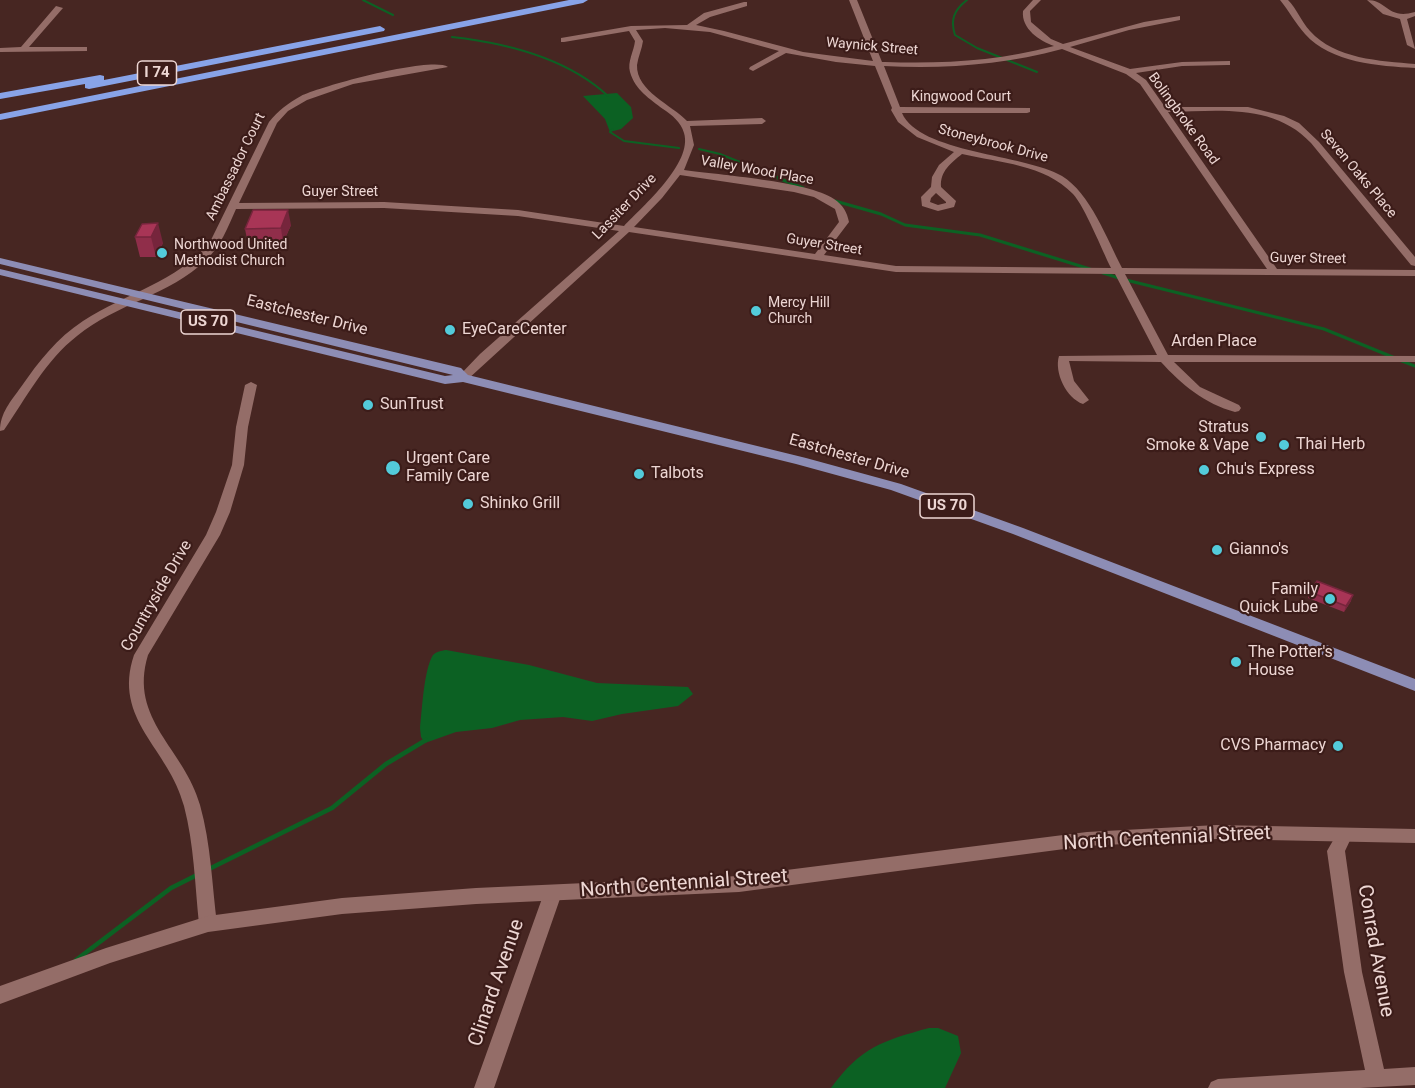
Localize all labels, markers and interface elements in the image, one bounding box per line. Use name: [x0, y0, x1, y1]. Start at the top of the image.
street label: Waynick Street: [825, 35, 919, 59]
road number: I 74: [138, 61, 176, 85]
street label: Bolingbroke Road: [1144, 70, 1222, 168]
street label: Kingwood Court: [911, 89, 1011, 105]
street label: Ambassador Court: [203, 110, 269, 224]
street label: Stoneybrook Drive: [936, 121, 1050, 167]
street label: Seven Oaks Place: [1316, 126, 1400, 222]
street label: Valley Wood Place: [699, 153, 815, 189]
street label: Lassiter Drive: [590, 171, 660, 243]
street label: Guyer Street: [302, 184, 378, 200]
street label: Guyer Street: [785, 231, 863, 259]
place label: Northwood United Methodist Church: [174, 237, 287, 270]
marker: Northwood United Methodist Church: [155, 246, 169, 260]
street label: Guyer Street: [1270, 250, 1346, 268]
street label: Eastchester Drive: [244, 292, 370, 340]
place label: Mercy Hill Church: [768, 295, 830, 328]
marker: Mercy Hill Church: [749, 304, 763, 318]
road number: US 70: [181, 310, 235, 334]
place label: EyeCareCenter: [462, 320, 567, 340]
marker: EyeCareCenter: [443, 323, 457, 337]
street label: Arden Place: [1171, 332, 1257, 352]
place label: SunTrust: [380, 395, 444, 415]
marker: SunTrust: [361, 398, 375, 412]
place label: Stratus Smoke & Vape: [1146, 418, 1249, 456]
marker: Stratus Smoke & Vape: [1254, 430, 1268, 444]
street label: Eastchester Drive: [787, 431, 911, 483]
place label: Thai Herb: [1296, 435, 1365, 455]
marker: Thai Herb: [1277, 438, 1291, 452]
place label: Urgent Care Family Care: [406, 449, 490, 487]
marker: Urgent Care Family Care: [384, 459, 402, 477]
place label: Chu's Express: [1216, 460, 1315, 480]
marker: Chu's Express: [1197, 463, 1211, 477]
place label: Talbots: [651, 464, 704, 484]
marker: Talbots: [632, 467, 646, 481]
place label: Shinko Grill: [480, 494, 560, 514]
road number: US 70: [920, 494, 974, 518]
marker: Shinko Grill: [461, 497, 475, 511]
street label: Countryside Drive: [117, 537, 197, 655]
place label: Gianno's: [1229, 540, 1289, 560]
marker: Gianno's: [1210, 543, 1224, 557]
place label: Family Quick Lube: [1239, 580, 1318, 618]
marker: Family Quick Lube: [1323, 592, 1337, 606]
place label: The Potter's House: [1248, 643, 1333, 681]
marker: The Potter's House: [1229, 655, 1243, 669]
place label: CVS Pharmacy: [1220, 736, 1326, 756]
marker: CVS Pharmacy: [1331, 739, 1345, 753]
street label: North Centennial Street: [1063, 822, 1271, 856]
street label: North Centennial Street: [580, 865, 788, 903]
street label: Conrad Avenue: [1352, 883, 1398, 1019]
street label: Clinard Avenue: [464, 916, 530, 1050]

